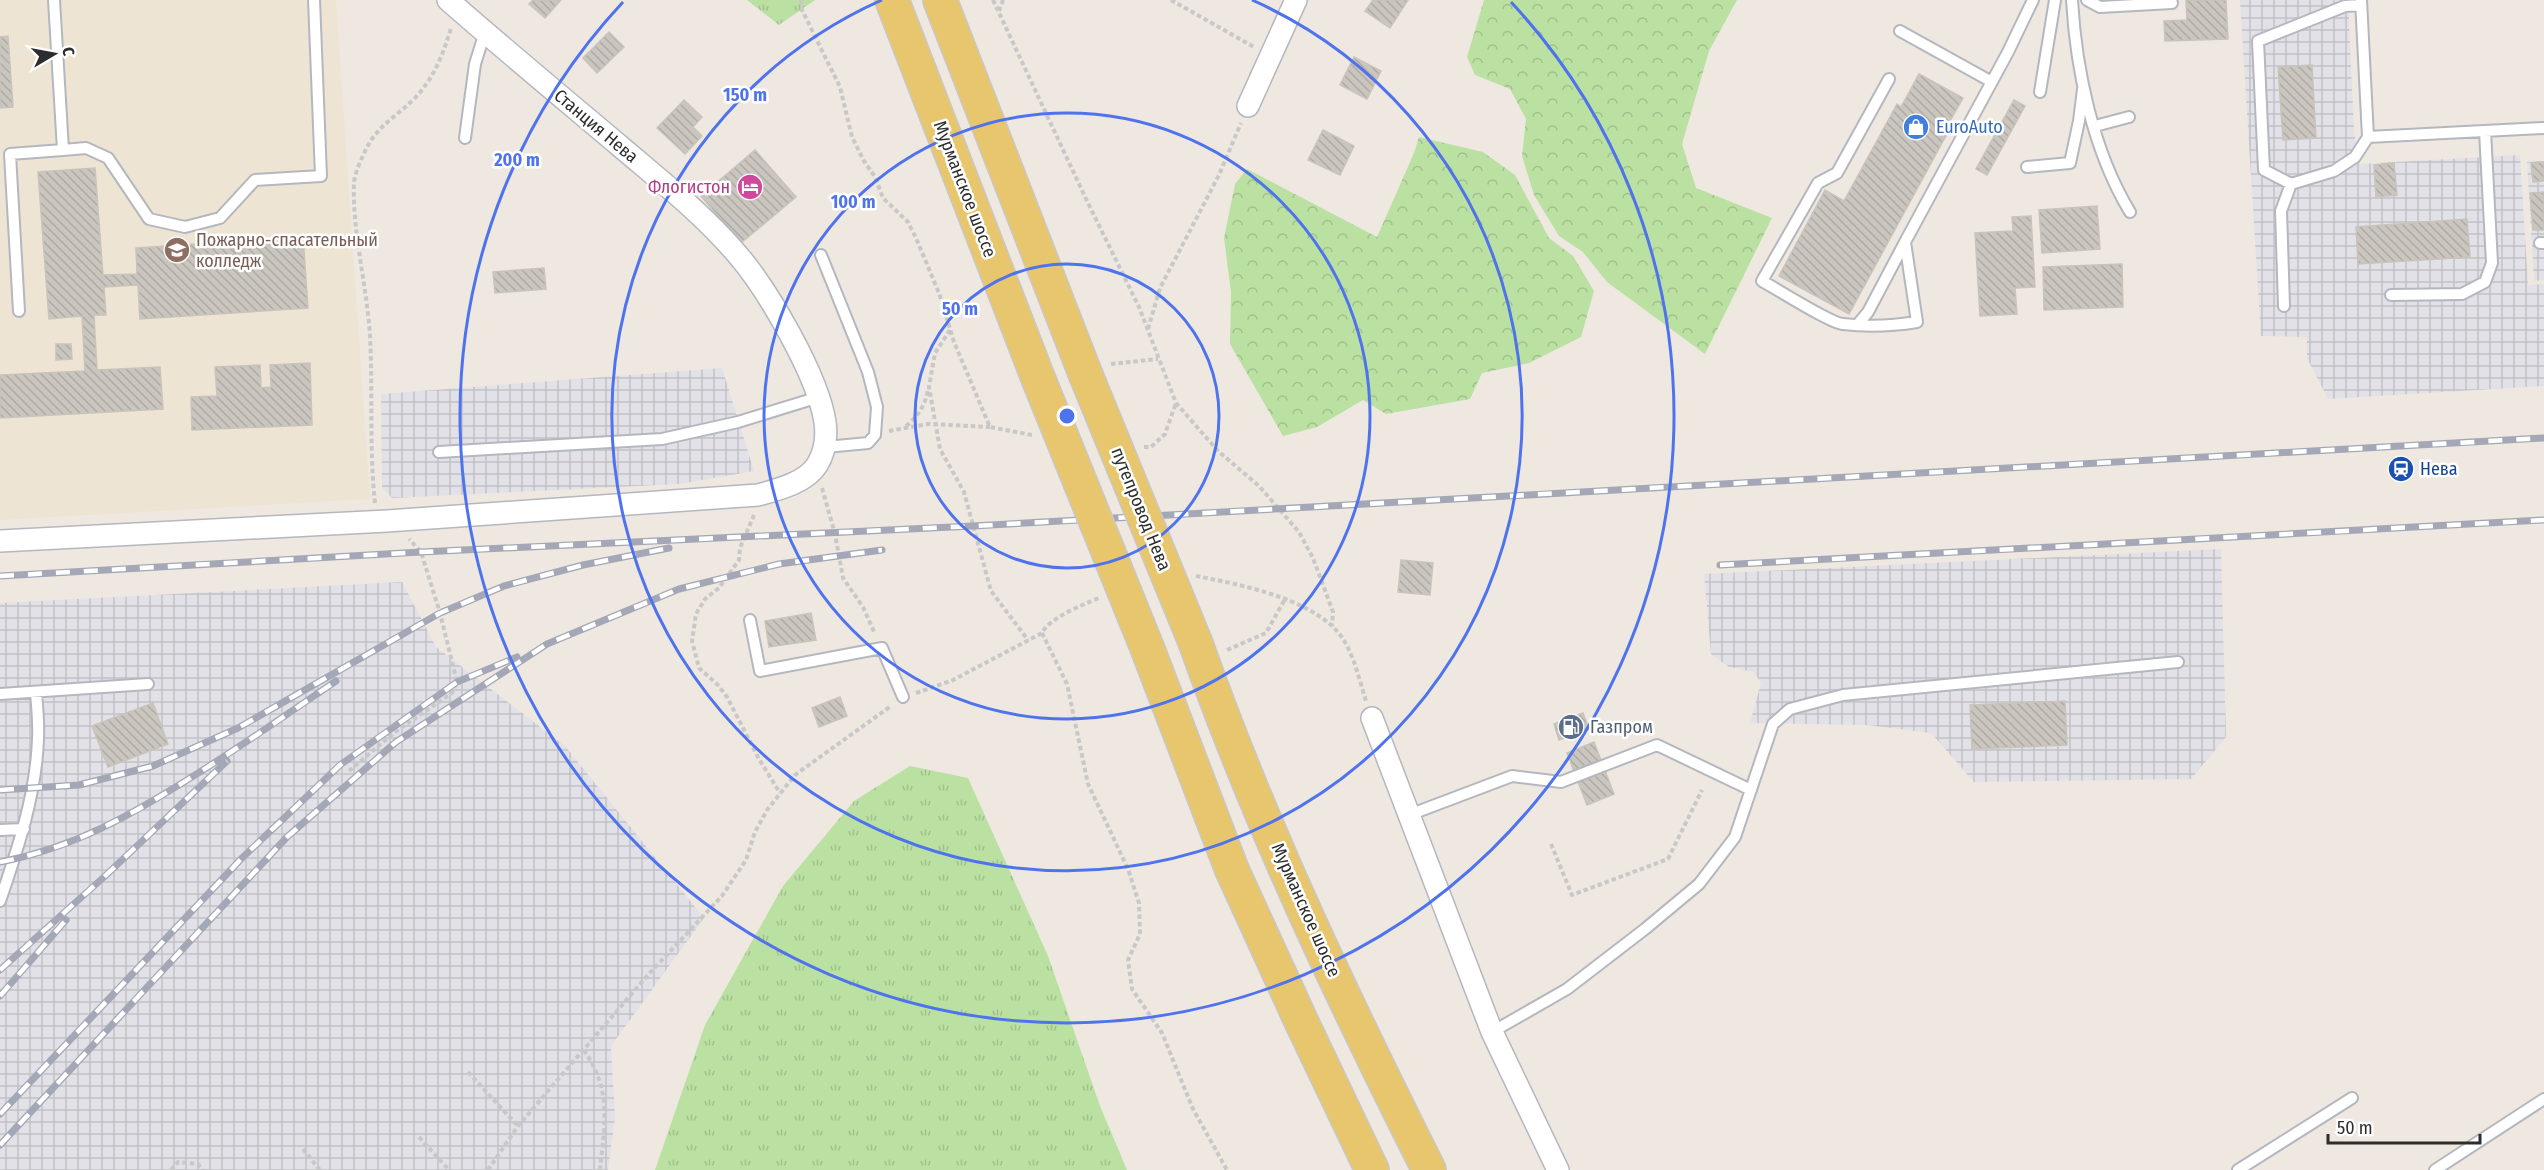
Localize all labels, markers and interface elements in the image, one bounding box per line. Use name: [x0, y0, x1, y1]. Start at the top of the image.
north arrow: [24, 24, 84, 84]
text: С: [58, 46, 78, 58]
street label: Станция Нева: [549, 84, 643, 168]
text: 150 m: [723, 84, 767, 106]
shop icon: EuroAuto: [1901, 112, 1931, 142]
place label: EuroAuto: [1936, 116, 2003, 138]
street label: Мурманское шоссе: [929, 118, 1001, 260]
text: 200 m: [493, 149, 540, 171]
hotel icon: Флогистон: [735, 172, 765, 202]
place label: Флогистон: [648, 176, 730, 198]
text: 100 m: [831, 191, 875, 213]
place label: Пожарно-спасательный колледж: [196, 229, 378, 272]
school or university icon: Пожарно-спасательный колледж: [162, 235, 192, 265]
text: 50 m: [942, 298, 978, 320]
centre of rings: [1057, 406, 1077, 426]
street label: путепровод Нева: [1106, 444, 1176, 574]
station icon: Нева: [2386, 454, 2416, 484]
place label: Нева: [2420, 458, 2458, 480]
fuel station icon: Газпром: [1556, 712, 1586, 742]
place label: Газпром: [1590, 716, 1653, 738]
street label: Мурманское шоссе: [1267, 840, 1345, 980]
scale bar: [2328, 1107, 2480, 1145]
text: 50 m: [2337, 1117, 2373, 1139]

